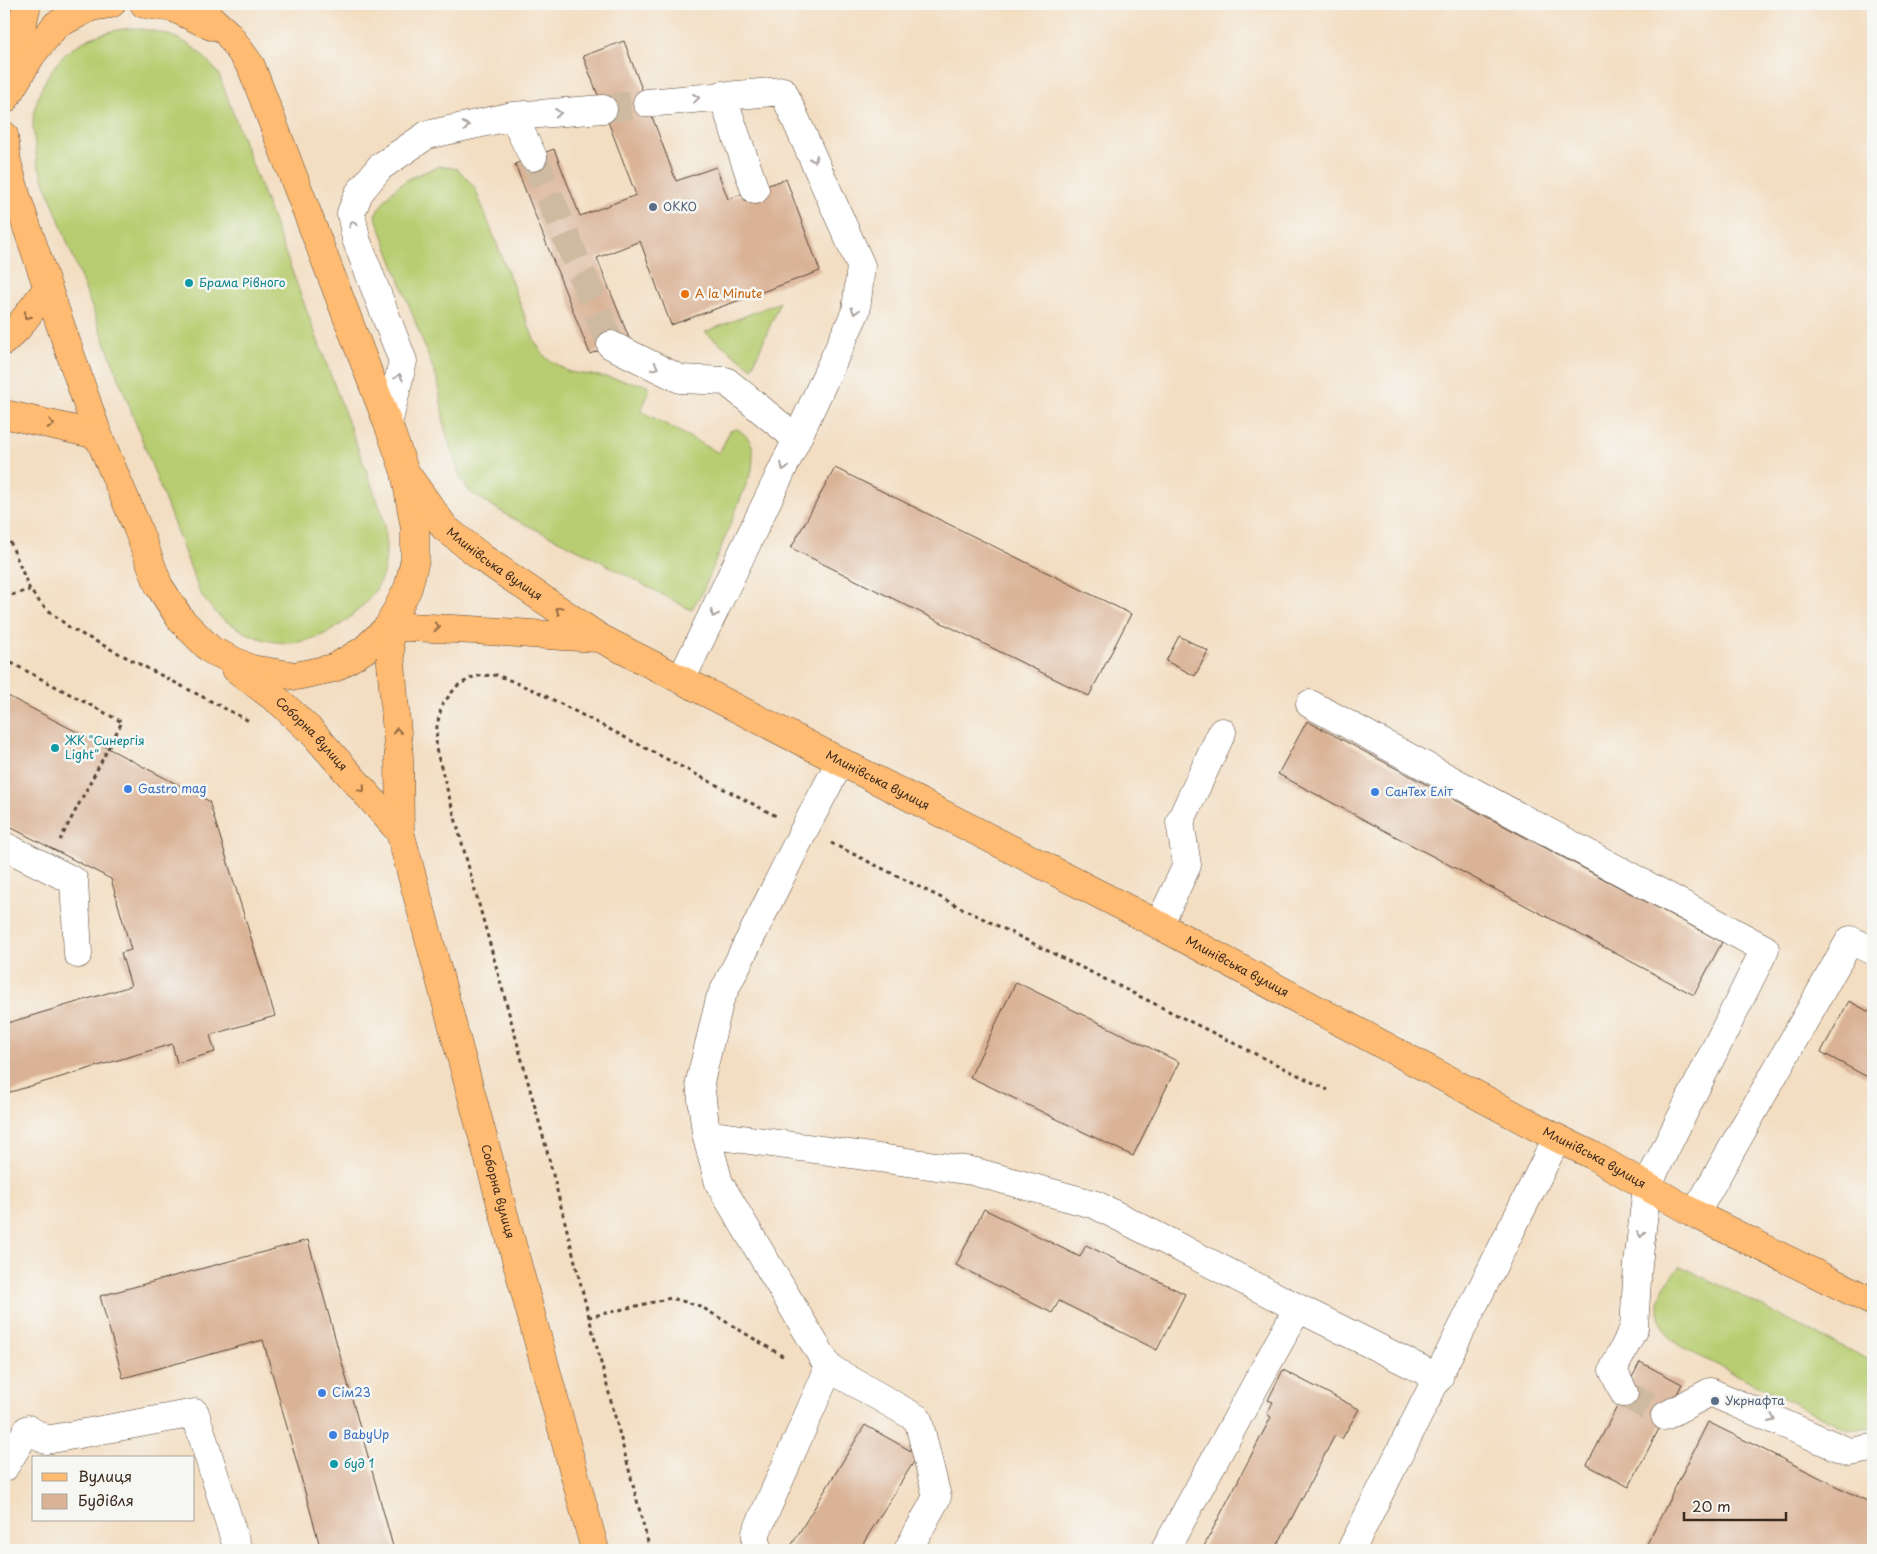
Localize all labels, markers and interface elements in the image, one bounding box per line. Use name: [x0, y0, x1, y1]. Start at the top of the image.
one-way arrow: [692, 93, 700, 104]
one-way arrow: [555, 107, 563, 118]
one-way arrow: [461, 122, 470, 132]
one-way arrow: [807, 154, 818, 163]
place label: ОККО: [663, 197, 697, 215]
marker: ОККО: [647, 201, 659, 213]
one-way arrow: [348, 219, 358, 228]
place label: Брама Рівного: [199, 273, 286, 291]
marker: Брама Рівного: [183, 277, 195, 289]
place label: A la Minute: [695, 284, 762, 302]
marker: A la Minute: [679, 288, 691, 300]
one-way arrow: [850, 306, 860, 315]
one-way arrow: [24, 310, 32, 319]
one-way arrow: [650, 361, 659, 371]
one-way arrow: [393, 372, 404, 381]
one-way arrow: [47, 418, 55, 429]
one-way arrow: [780, 462, 790, 471]
street label: Млинівська вулиця: [443, 523, 546, 604]
one-way arrow: [556, 607, 565, 617]
one-way arrow: [710, 609, 720, 618]
one-way arrow: [434, 622, 441, 632]
street label: Соборна вулиця: [272, 692, 352, 775]
one-way arrow: [391, 727, 402, 735]
place label: ЖК "Синергія Light": [64, 731, 145, 763]
marker: ЖК "Синергія Light": [49, 742, 61, 754]
street label: Млинівська вулиця: [823, 745, 933, 814]
place label: Gastro mag: [138, 779, 207, 797]
place label: СанТех Еліт: [1385, 782, 1453, 800]
marker: Gastro mag: [122, 783, 134, 795]
one-way arrow: [357, 784, 366, 793]
marker: СанТех Еліт: [1369, 786, 1381, 798]
street label: Млинівська вулиця: [1183, 931, 1292, 1001]
street label: Млинівська вулиця: [1540, 1122, 1650, 1192]
street label: Соборна вулиця: [477, 1142, 520, 1240]
one-way arrow: [1637, 1230, 1647, 1239]
place label: Сім23: [332, 1383, 371, 1401]
marker: Сім23: [316, 1387, 328, 1399]
place label: Укрнафта: [1725, 1391, 1785, 1409]
marker: Укрнафта: [1709, 1395, 1721, 1407]
one-way arrow: [1767, 1413, 1776, 1424]
place label: BabyUp: [343, 1425, 389, 1443]
marker: BabyUp: [327, 1429, 339, 1441]
place label: буд 1: [344, 1454, 374, 1472]
legend: [32, 1456, 195, 1522]
marker: буд 1: [328, 1458, 340, 1470]
text: Вулиця: [78, 1464, 132, 1487]
text: Будівля: [78, 1488, 134, 1511]
scale bar: [1684, 1489, 1787, 1521]
text: 20 m: [1692, 1494, 1731, 1517]

